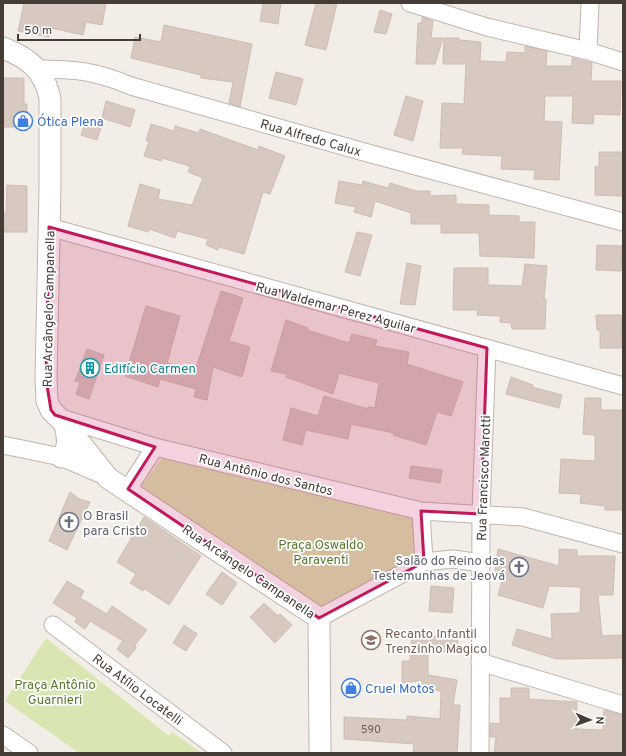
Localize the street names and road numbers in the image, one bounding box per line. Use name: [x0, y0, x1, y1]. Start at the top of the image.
street label: Rua Alfredo Calux: [258, 117, 363, 161]
street label: Rua Arcângelo Campanella: [41, 231, 59, 388]
street label: Rua Waldemar Perez Aguilar: [254, 280, 417, 338]
street label: Rua Francisco Marotti: [475, 415, 495, 541]
street label: Rua Antônio dos Santos: [197, 452, 334, 500]
street label: Rua Arcângelo Campanella: [178, 522, 317, 623]
street label: Rua Atílio Locatelli: [89, 651, 185, 730]

